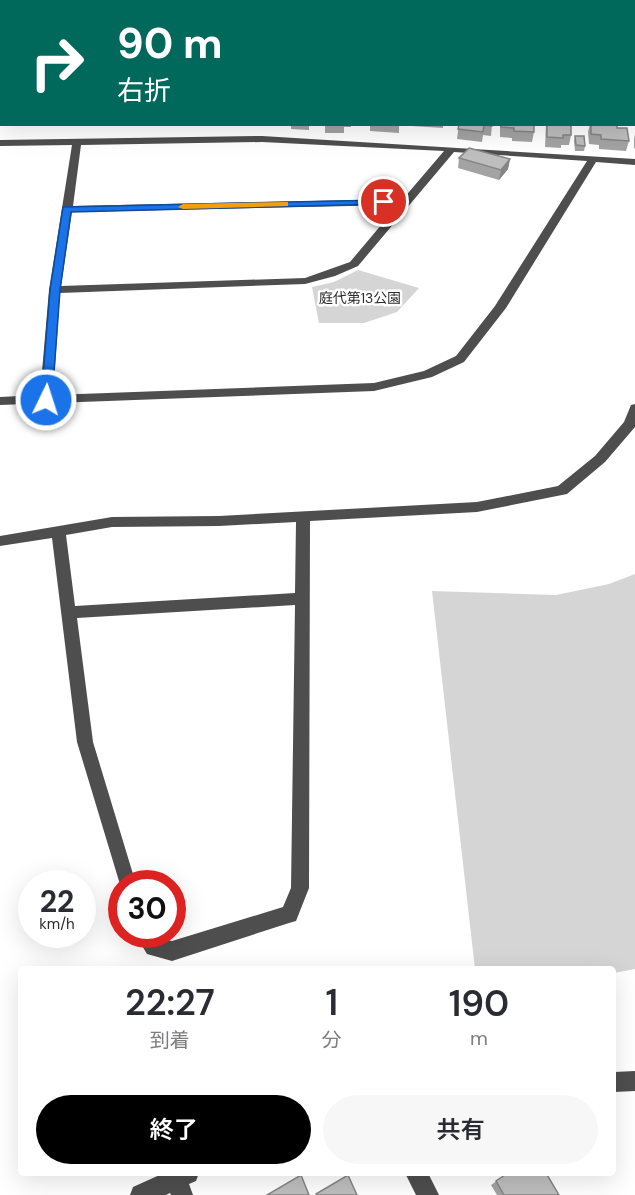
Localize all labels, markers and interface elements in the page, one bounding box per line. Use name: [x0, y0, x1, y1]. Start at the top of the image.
text: 90 m: [117, 16, 223, 71]
icon: right: [18, 24, 96, 102]
text: 右折: [117, 73, 171, 108]
pin: [358, 176, 409, 227]
icon: arrive: [367, 185, 400, 218]
park label: 庭代第13公園: [319, 289, 401, 307]
position arrow: [14, 368, 78, 432]
speed limit sign: 30: [108, 870, 186, 948]
text: 22: [40, 882, 74, 921]
text: km/h: [39, 914, 75, 934]
text: 22:27: [125, 979, 215, 1026]
text: 1: [325, 979, 338, 1026]
text: 190: [449, 980, 509, 1027]
text: m: [470, 1025, 488, 1051]
text: 到着: [150, 1027, 190, 1053]
text: 分: [322, 1027, 342, 1053]
button: 終了: [36, 1095, 311, 1164]
button: 共有: [323, 1095, 598, 1164]

